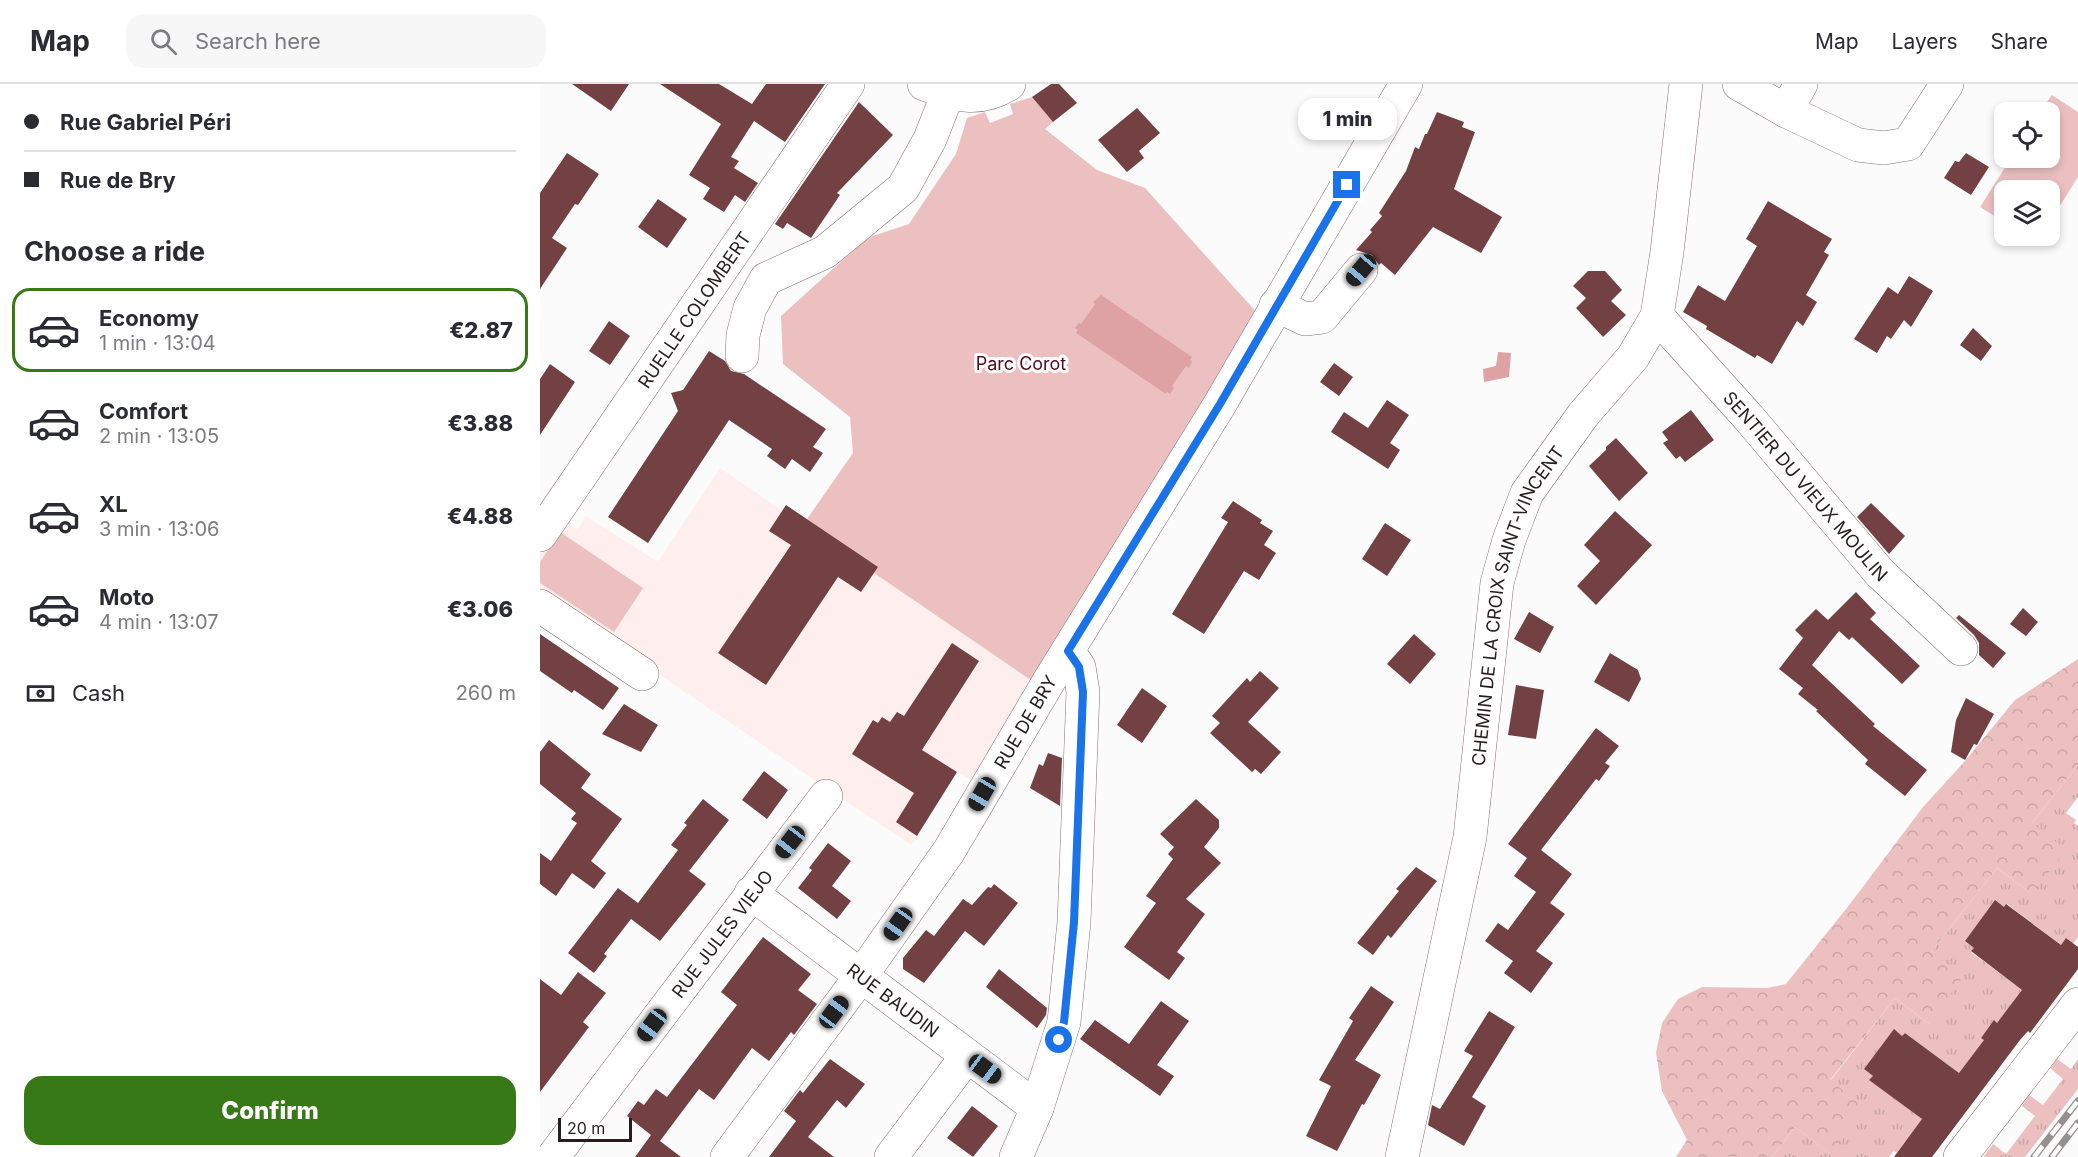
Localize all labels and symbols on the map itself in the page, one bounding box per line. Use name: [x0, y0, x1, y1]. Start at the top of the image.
callout: 1 min: [1298, 98, 1396, 140]
route end: [1333, 171, 1360, 198]
street label: RUELLE COLOMBERT: [633, 227, 755, 392]
car: [1343, 250, 1379, 290]
park label: Parc Corot: [976, 353, 1066, 374]
street label: SENTIER DU VIEUX MOULIN: [1719, 387, 1892, 585]
street label: CHEMIN DE LA CROIX SAINT-VINCENT: [1467, 442, 1568, 767]
street label: RUE DE BRY: [989, 671, 1061, 772]
car: [965, 774, 999, 814]
car: [772, 822, 808, 862]
street label: RUE JULES VIEJO: [667, 866, 777, 1002]
car: [880, 904, 916, 944]
street label: RUE BAUDIN: [843, 959, 943, 1041]
car: [816, 992, 852, 1032]
car: [634, 1005, 670, 1045]
route start: [1045, 1026, 1072, 1053]
car: [965, 1051, 1005, 1087]
scale bar: [558, 1115, 632, 1142]

